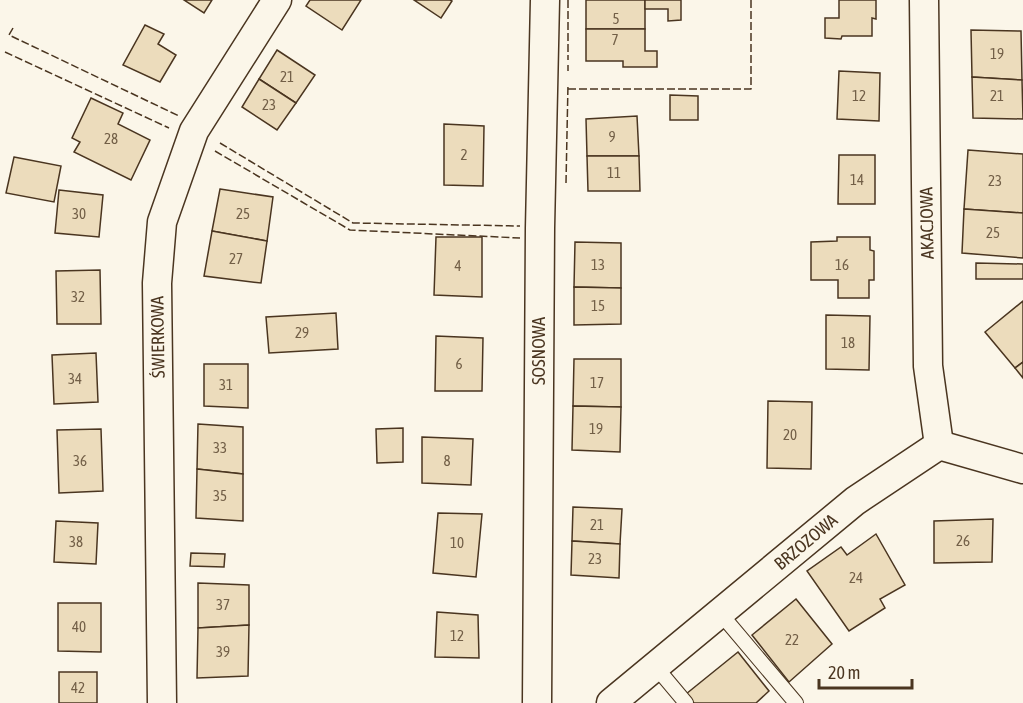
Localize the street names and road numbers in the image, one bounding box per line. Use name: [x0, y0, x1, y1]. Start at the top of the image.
street label: AKACJOWA: [915, 187, 938, 259]
street label: ŚWIERKOWA: [146, 296, 169, 378]
street label: SOSNOWA: [528, 317, 549, 385]
street label: BRZOZOWA: [770, 509, 842, 574]

